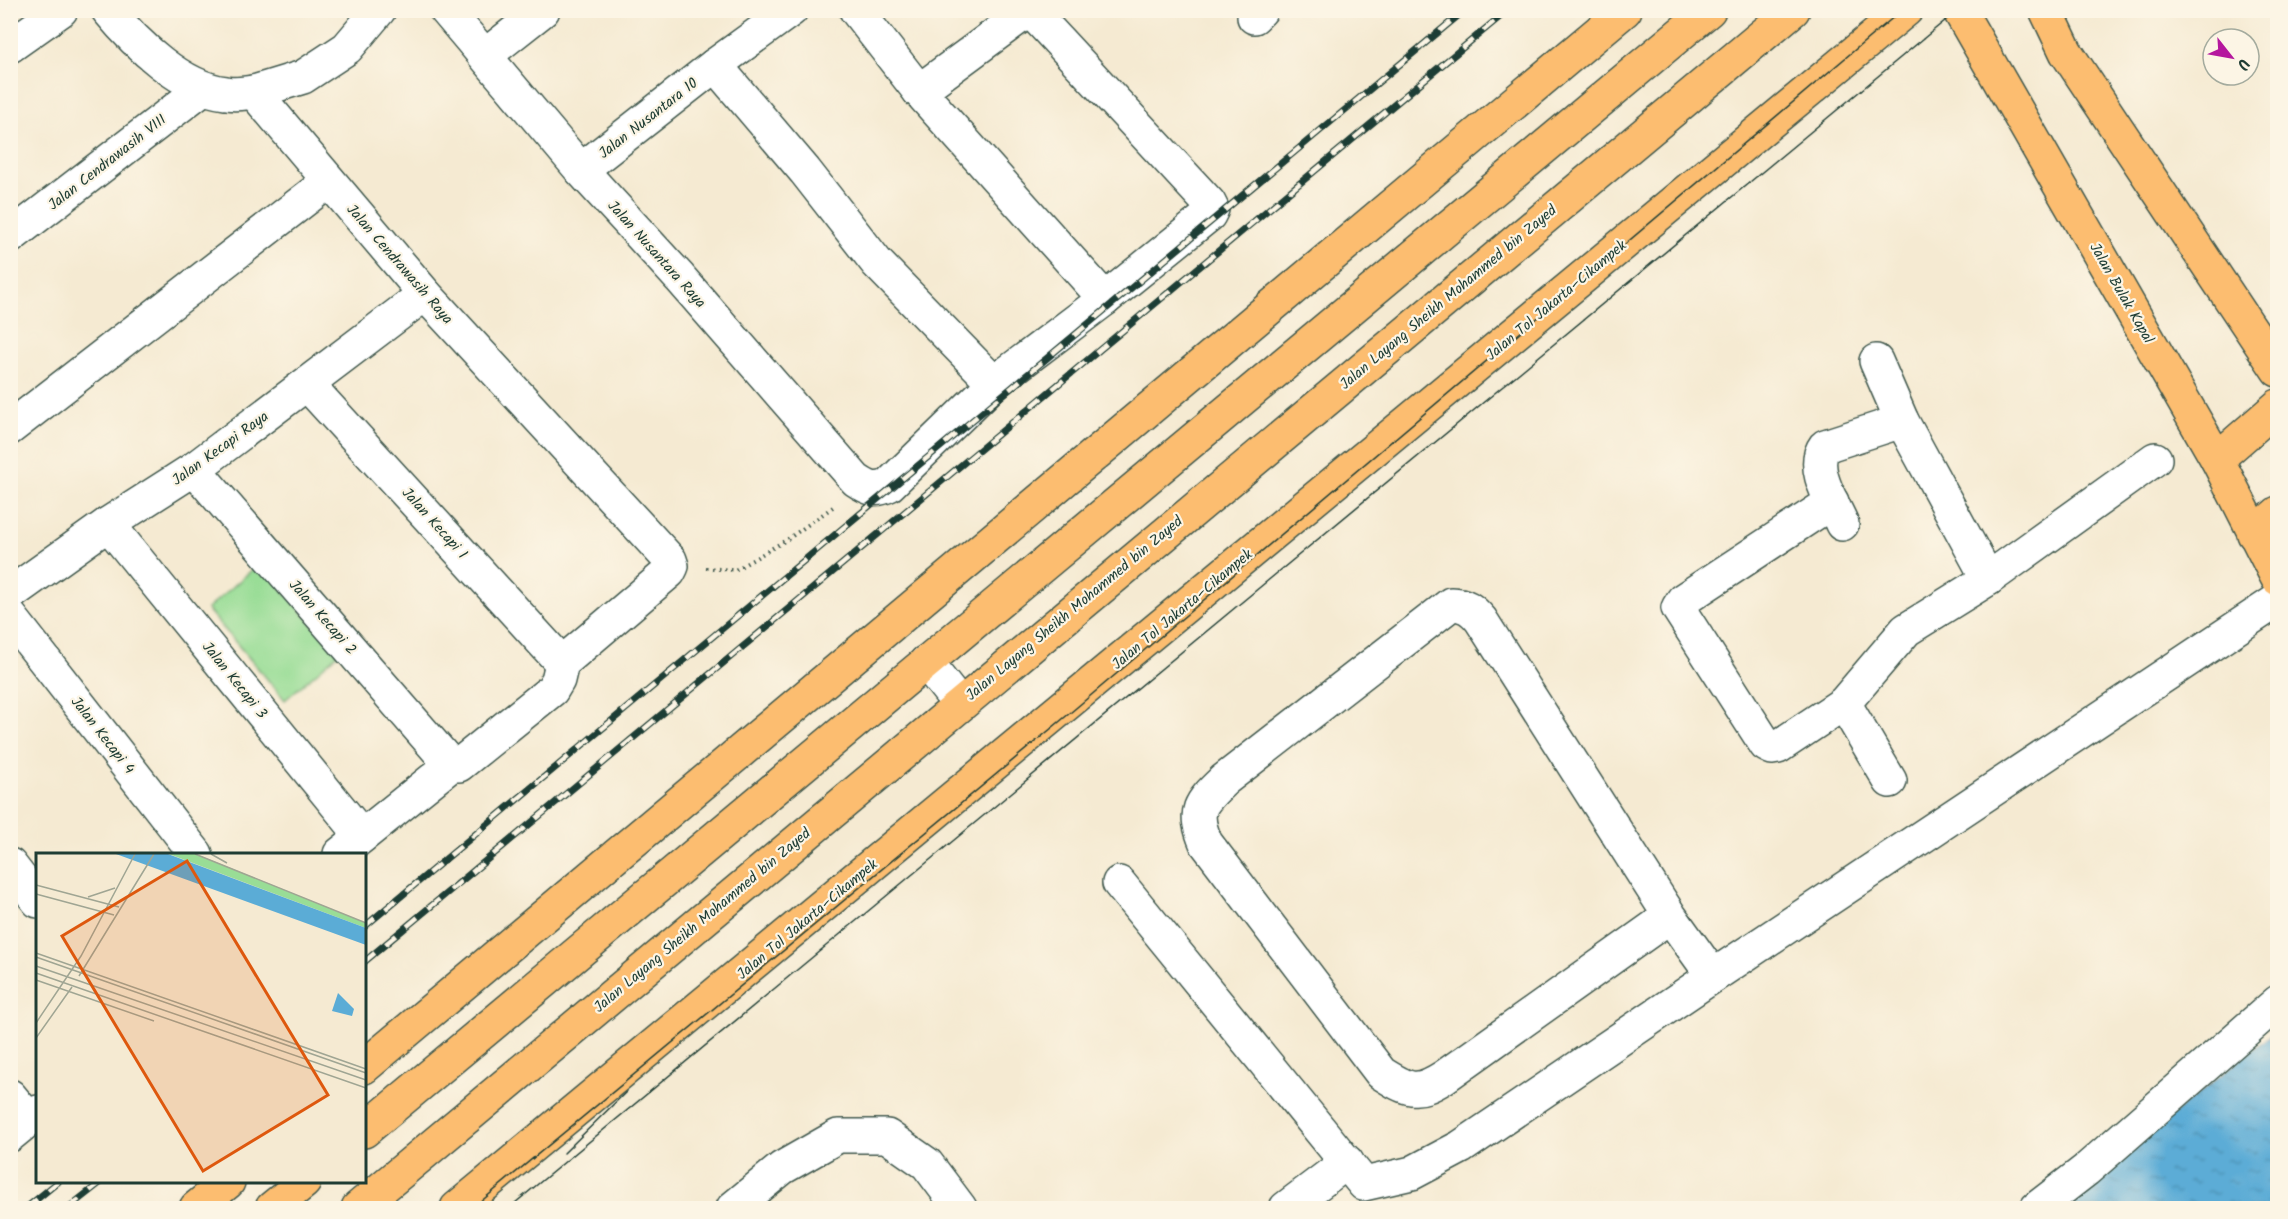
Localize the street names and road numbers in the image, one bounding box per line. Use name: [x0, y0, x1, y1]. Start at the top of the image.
street label: Jalan Nusantara 10: [594, 72, 704, 165]
street label: Jalan Cendrawasih VIII: [43, 108, 172, 217]
street label: Jalan Nusantara Raya: [601, 195, 711, 314]
street label: Jalan Cendrawasih Raya: [340, 199, 458, 330]
street label: Jalan Layang Sheikh Mohammed bin Zayed: [1335, 199, 1563, 396]
street label: Jalan Tol Jakarta–Cikampek: [1481, 234, 1633, 367]
street label: Jalan Bulak Kapal: [2082, 239, 2160, 349]
street label: Jalan Kecapi Raya: [167, 405, 274, 492]
street label: Jalan Kecapi 1: [395, 482, 473, 565]
street label: Jalan Layang Sheikh Mohammed bin Zayed: [961, 510, 1189, 707]
street label: Jalan Tol Jakarta–Cikampek: [1107, 543, 1259, 676]
street label: Jalan Kecapi 2: [282, 574, 362, 661]
street label: Jalan Kecapi 3: [196, 637, 273, 725]
street label: Jalan Kecapi 4: [64, 692, 140, 780]
street label: Jalan Layang Sheikh Mohammed bin Zayed: [589, 822, 817, 1019]
street label: Jalan Tol Jakarta–Cikampek: [732, 853, 884, 986]

